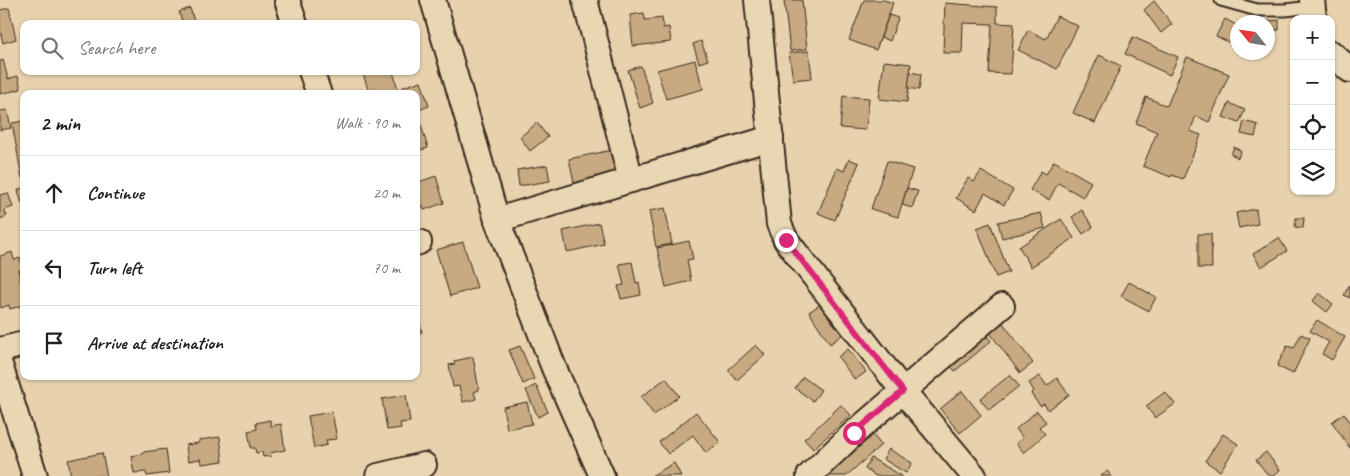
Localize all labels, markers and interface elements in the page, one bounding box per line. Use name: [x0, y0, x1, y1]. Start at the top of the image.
north arrow: [1230, 15, 1275, 60]
map controls: [1290, 15, 1335, 195]
button: +: [1290, 15, 1335, 60]
search box: [20, 20, 420, 75]
icon: search: [38, 34, 66, 62]
text: Search here: [78, 36, 155, 60]
button: −: [1290, 60, 1335, 105]
button: locate: [1290, 105, 1335, 150]
text: 2 min: [40, 110, 80, 136]
text: Walk · 90 m: [335, 113, 400, 133]
button: layers: [1290, 150, 1335, 195]
icon: ahead: [40, 179, 68, 207]
text: Continue: [87, 181, 144, 205]
text: 20 m: [373, 183, 400, 203]
route end: [775, 229, 798, 252]
icon: left: [40, 254, 68, 282]
text: Turn left: [87, 256, 142, 280]
text: 70 m: [373, 258, 400, 278]
icon: arrive: [40, 329, 68, 357]
text: Arrive at destination: [87, 331, 223, 355]
route start: [843, 422, 866, 445]

